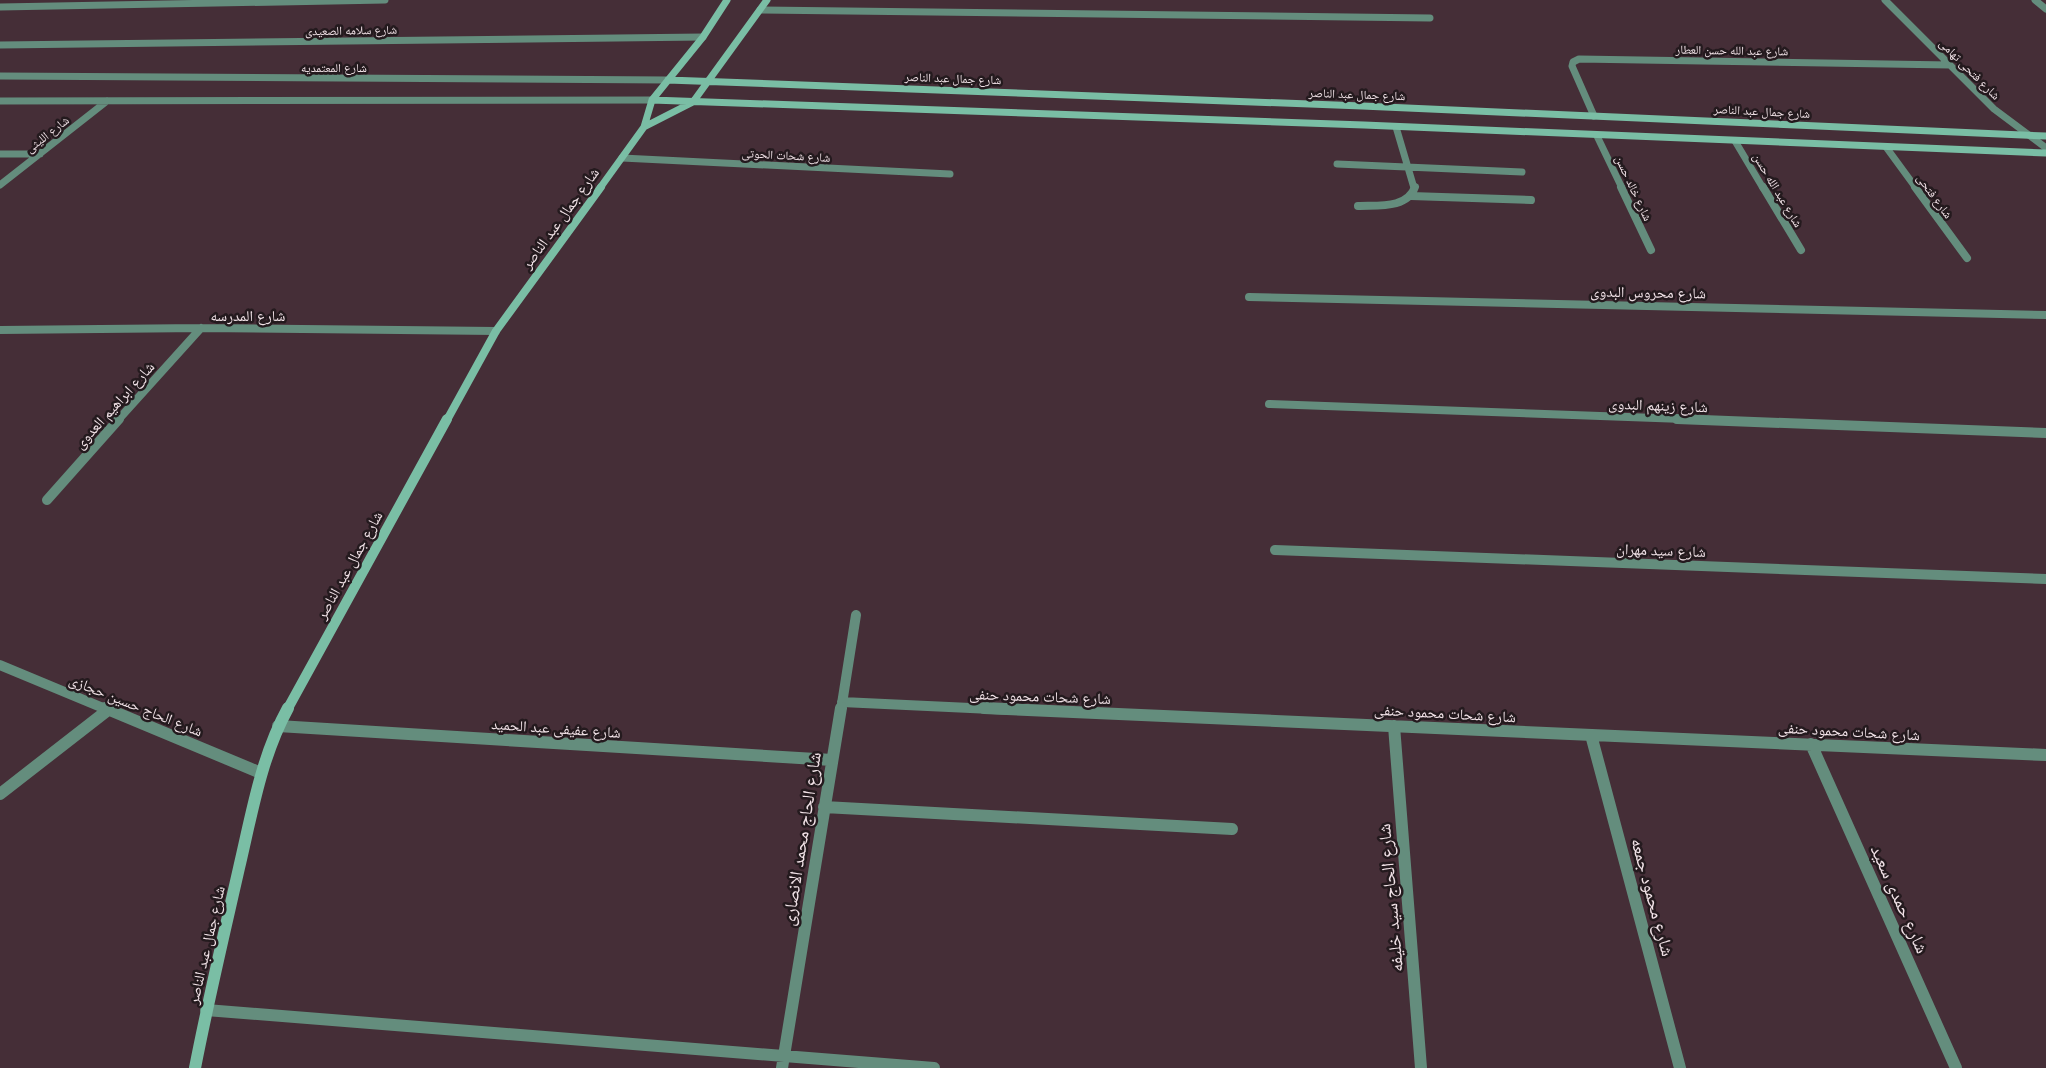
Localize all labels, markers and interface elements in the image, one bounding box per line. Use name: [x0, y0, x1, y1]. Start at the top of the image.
street label: شارع سلامه الصعيدى: [305, 22, 397, 39]
street label: شارع فتحى تهامى: [1936, 35, 2004, 103]
street label: شارع عبد الله حسن العطار: [1675, 42, 1789, 59]
street label: شارع المعتمديه: [301, 60, 367, 76]
street label: شارع جمال عبد الناصر: [903, 69, 1002, 88]
street label: شارع جمال عبد الناصر: [1307, 85, 1406, 104]
street label: شارع جمال عبد الناصر: [1712, 101, 1811, 122]
street label: شارع الليثى: [22, 112, 72, 156]
street label: شارع شحات الحوتى: [741, 145, 831, 166]
street label: شارع عبد الله حسن: [1749, 150, 1806, 230]
street label: شارع خالد حسن: [1611, 153, 1656, 224]
street label: شارع جمال عبد الناصر: [516, 164, 604, 274]
street label: شارع فتحى: [1913, 171, 1956, 222]
street label: شارع محروس البدوى: [1590, 281, 1706, 304]
street label: شارع المدرسه: [211, 306, 286, 326]
street label: شارع ابراهيم العدوى: [70, 357, 159, 453]
street label: شارع زينهم البدوى: [1608, 394, 1708, 417]
street label: شارع جمال عبد الناصر: [311, 508, 387, 624]
street label: شارع سيد مهران: [1616, 539, 1706, 562]
street label: شارع الحاج حسين حجازى: [66, 670, 206, 741]
street label: شارع شحات محمود حنفى: [969, 684, 1111, 709]
street label: شارع شحات محمود حنفى: [1374, 700, 1516, 727]
street label: شارع عفيفى عبد الحميد: [491, 714, 622, 743]
street label: شارع شحات محمود حنفى: [1778, 718, 1920, 745]
street label: شارع الحاج محمد الانصارى: [776, 750, 827, 928]
street label: شارع الحاج سيد خليفه: [1372, 823, 1409, 973]
street label: شارع محمود جمعه: [1626, 835, 1680, 959]
street label: شارع حمدى سعيد: [1866, 841, 1934, 957]
street label: شارع جمال عبد الناصر: [183, 884, 230, 1007]

